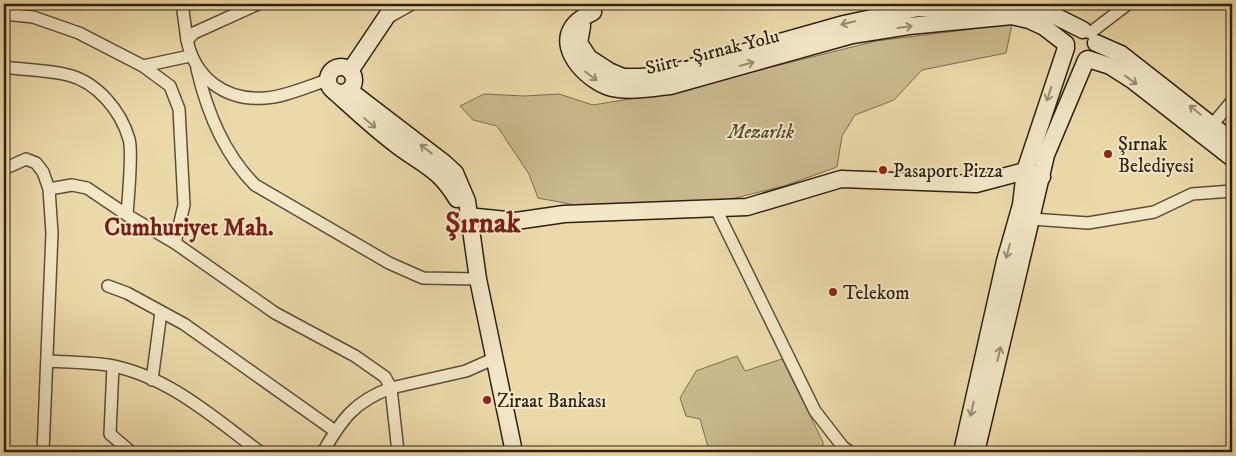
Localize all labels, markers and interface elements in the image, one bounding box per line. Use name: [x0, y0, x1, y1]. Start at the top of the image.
one-way arrow: [840, 19, 856, 28]
one-way arrow: [896, 22, 912, 32]
street label: Siirt - Şırnak Yolu: [643, 25, 782, 80]
one-way arrow: [738, 59, 754, 69]
one-way arrow: [584, 70, 597, 81]
one-way arrow: [1124, 75, 1138, 85]
one-way arrow: [1044, 86, 1054, 102]
one-way arrow: [1188, 104, 1201, 115]
one-way arrow: [363, 118, 376, 129]
park label: Mezarlık: [726, 121, 794, 144]
place label: Şırnak Belediyesi: [1118, 133, 1194, 178]
one-way arrow: [420, 143, 433, 154]
marker: Şırnak Belediyesi: [1102, 148, 1114, 160]
place label: Pasaport Pizza: [893, 160, 1003, 183]
marker: Pasaport Pizza: [877, 164, 889, 176]
district label: Şırnak: [445, 206, 521, 242]
district label: Cumhuriyet Mah.: [104, 213, 274, 243]
one-way arrow: [1003, 242, 1013, 258]
place label: Telekom: [843, 282, 910, 305]
marker: Telekom: [827, 286, 839, 298]
one-way arrow: [995, 346, 1004, 362]
place label: Ziraat Bankası: [497, 390, 606, 413]
marker: Ziraat Bankası: [481, 394, 493, 406]
one-way arrow: [967, 400, 976, 416]

